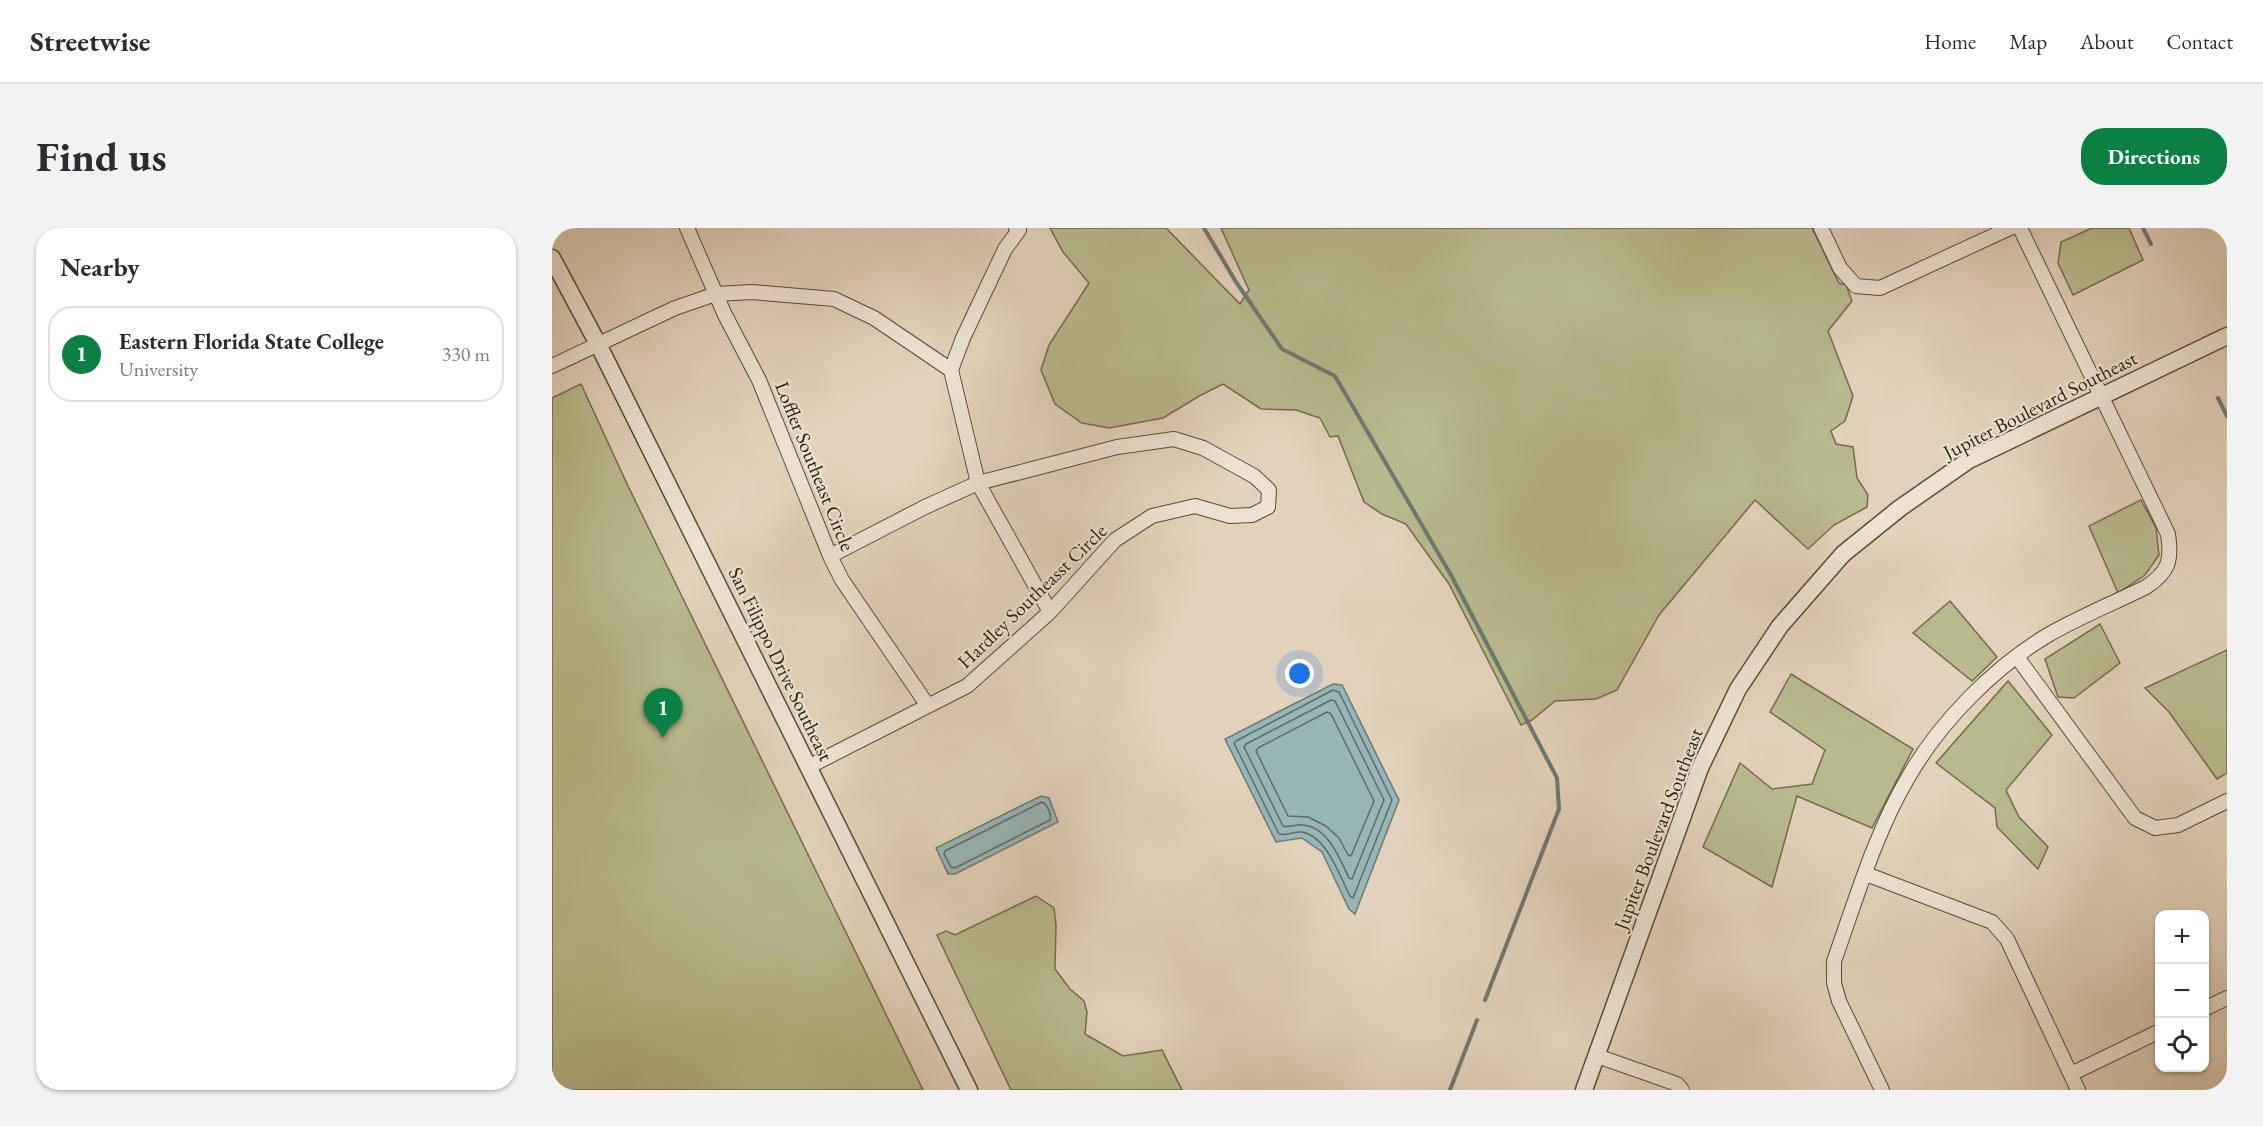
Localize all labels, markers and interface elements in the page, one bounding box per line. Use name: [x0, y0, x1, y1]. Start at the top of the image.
text: Streetwise: [30, 23, 150, 59]
text: Home: [1924, 28, 1976, 55]
text: Map: [2009, 28, 2047, 55]
text: About: [2080, 28, 2133, 55]
text: Contact: [2166, 28, 2233, 55]
button: Directions: [2081, 128, 2227, 185]
text: Find us: [36, 129, 167, 184]
text: Nearby: [60, 250, 140, 284]
text: Eastern Florida State College: [119, 327, 384, 356]
text: 1: [76, 341, 87, 367]
text: 330 m: [442, 341, 490, 367]
street label: Jupiter Boulevard Southeast: [1937, 344, 2142, 466]
text: University: [119, 356, 198, 382]
street label: Loffler Southeast Circle: [769, 377, 861, 555]
street label: Hardley Southeasst Circle: [952, 518, 1112, 674]
street label: San Filippo Drive Southeast: [723, 563, 840, 766]
your location: [1285, 659, 1314, 688]
pin: 1: [644, 688, 682, 738]
street label: Jupiter Boulevard Southeast: [1607, 724, 1709, 936]
map controls: [2155, 910, 2209, 1072]
button: +: [2155, 910, 2209, 964]
button: −: [2155, 964, 2209, 1018]
button: locate: [2155, 1018, 2209, 1072]

